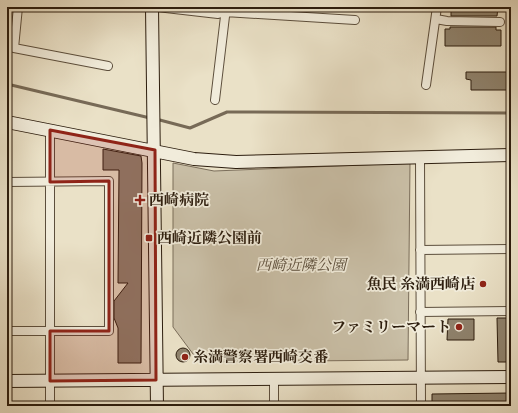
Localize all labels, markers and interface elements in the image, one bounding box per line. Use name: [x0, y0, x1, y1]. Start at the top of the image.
place label: 西崎病院: [149, 190, 209, 209]
marker: 西崎病院: [134, 194, 146, 206]
place label: 西崎近隣公園前: [157, 228, 262, 247]
marker: 西崎近隣公園前: [144, 233, 154, 243]
park label: 西崎近隣公園: [256, 255, 349, 274]
place label: 魚民 糸満西崎店: [366, 274, 475, 293]
marker: 魚民 糸満西崎店: [478, 279, 488, 289]
place label: ファミリーマート: [331, 317, 451, 336]
marker: ファミリーマート: [454, 322, 464, 332]
place label: 糸満警察署西崎交番: [193, 347, 329, 366]
marker: 糸満警察署西崎交番: [180, 352, 190, 362]

